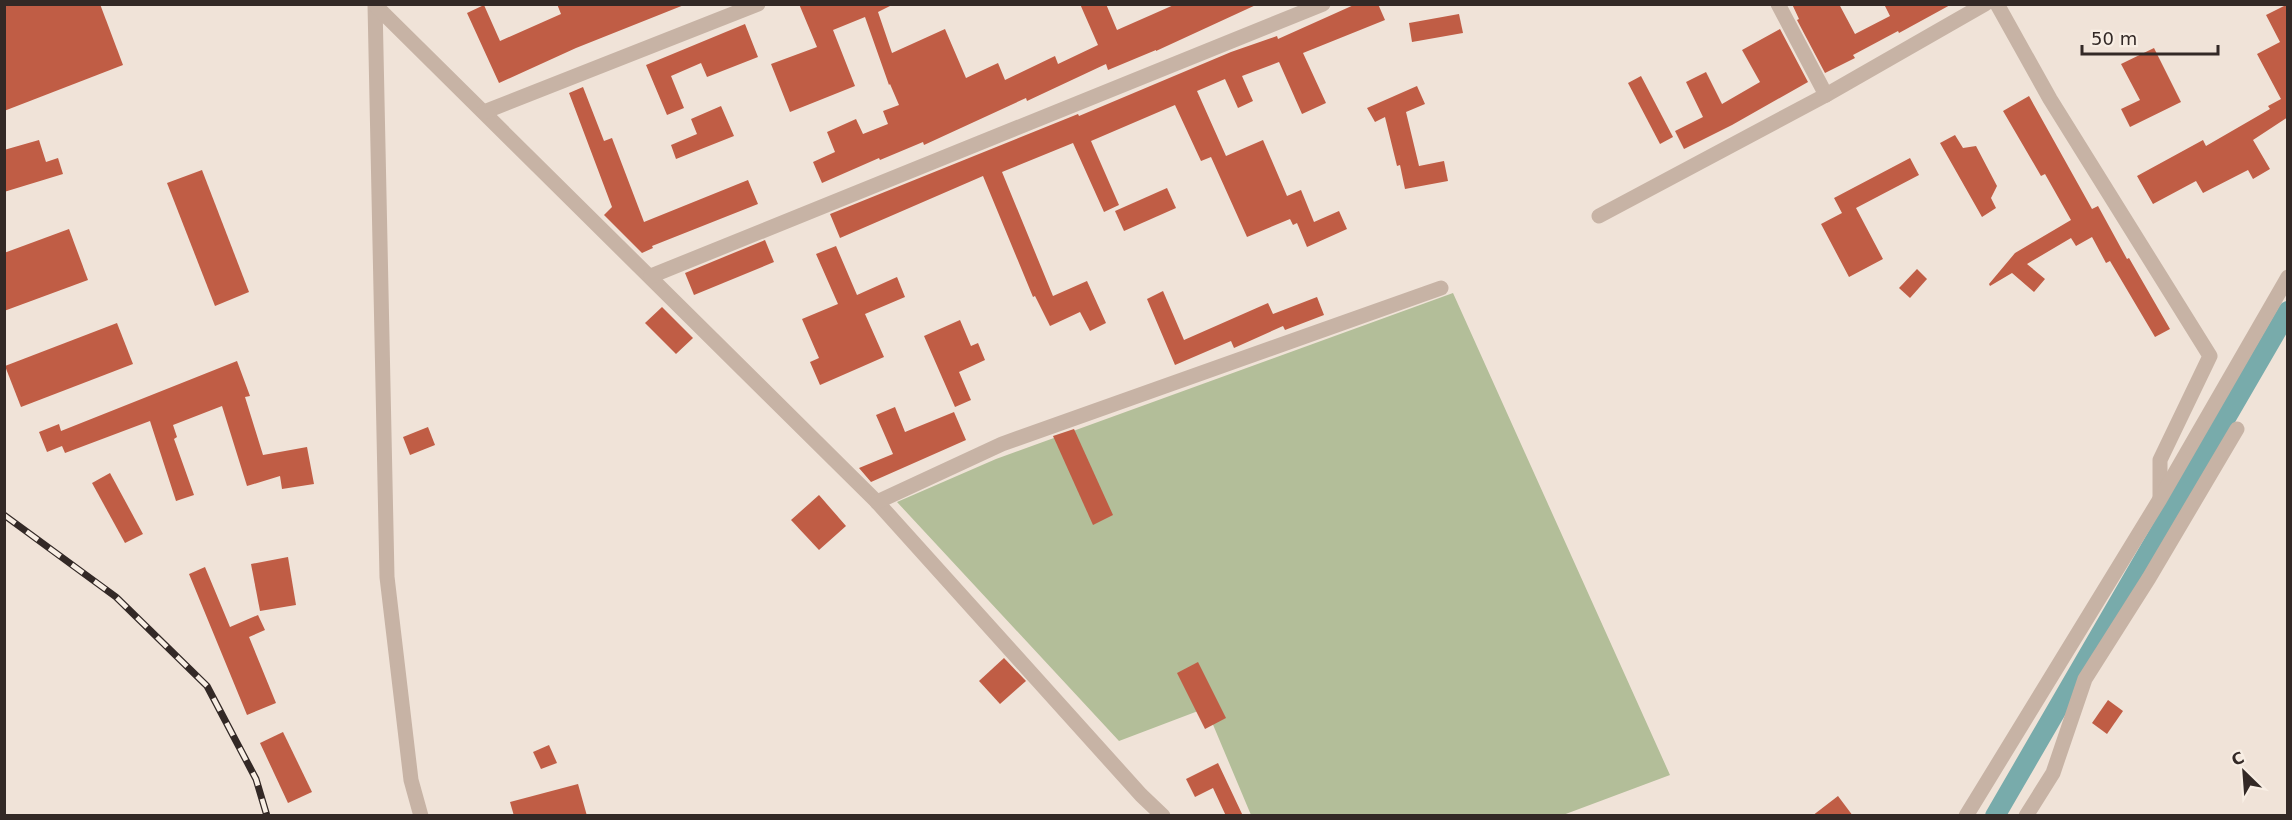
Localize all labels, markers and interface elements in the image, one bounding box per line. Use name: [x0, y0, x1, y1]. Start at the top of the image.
scale bar: [2082, 18, 2218, 56]
text: 50 m: [2091, 28, 2137, 49]
north arrow: [2214, 742, 2274, 802]
text: С: [2229, 748, 2247, 770]

